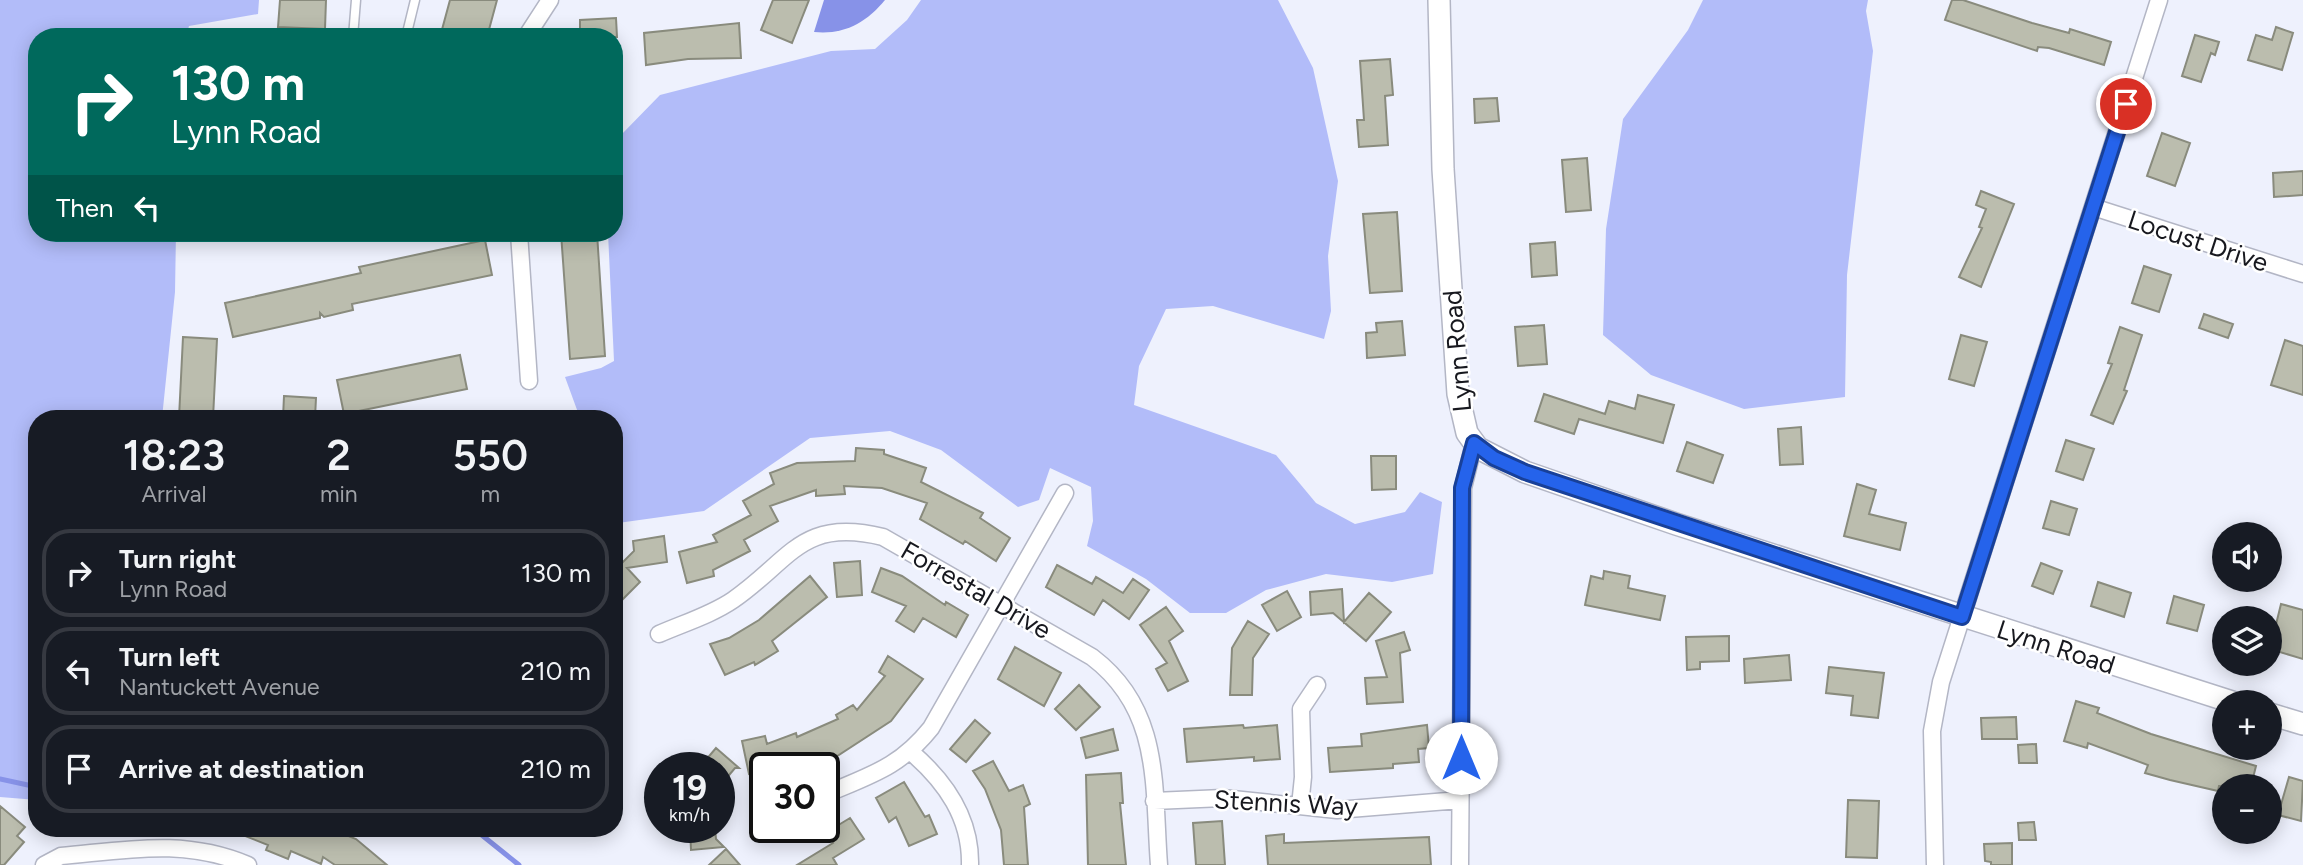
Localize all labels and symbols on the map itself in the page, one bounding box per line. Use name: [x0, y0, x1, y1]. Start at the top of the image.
pin: [2096, 74, 2156, 134]
street label: Locust Drive: [2124, 203, 2272, 279]
street label: Lynn Road: [1436, 289, 1478, 413]
street label: Forrestal Drive: [895, 534, 1057, 646]
street label: Lynn Road: [1993, 613, 2119, 681]
position arrow: [1424, 721, 1498, 795]
speed limit sign: 30: [749, 752, 840, 843]
street label: Stennis Way: [1213, 783, 1359, 823]

